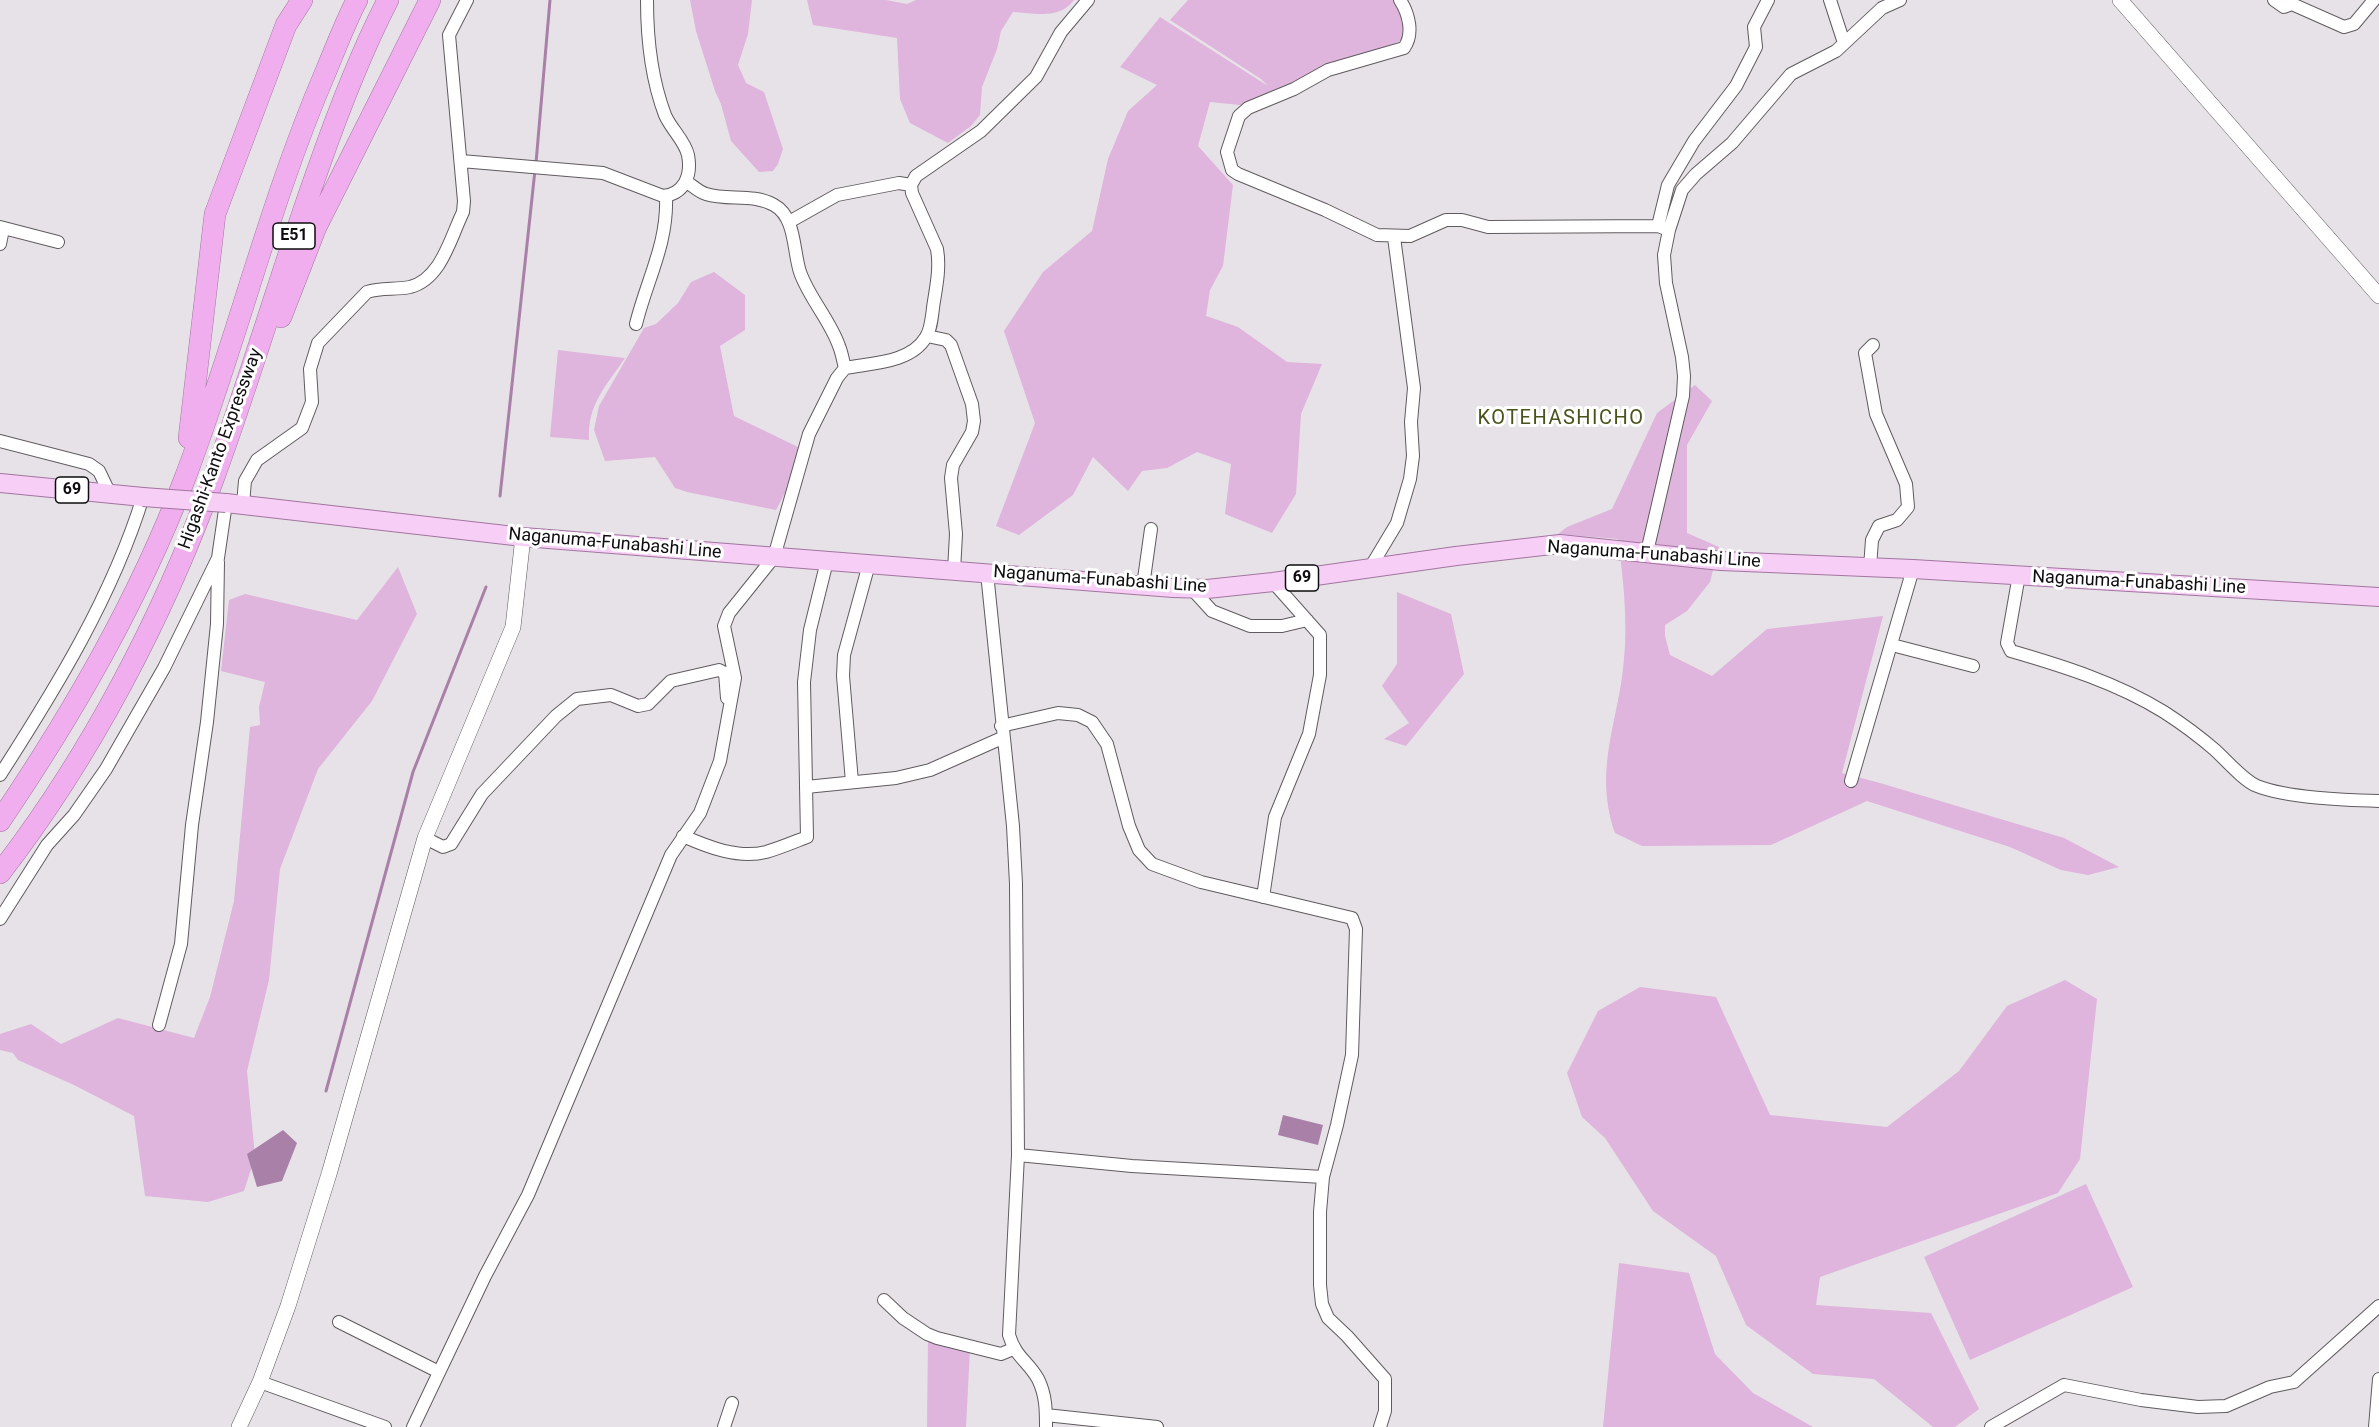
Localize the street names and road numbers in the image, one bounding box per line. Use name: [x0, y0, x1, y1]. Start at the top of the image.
road number: E51: [273, 223, 315, 249]
street label: Higashi-Kanto Expressway: [175, 346, 267, 552]
road number: 69: [56, 477, 88, 503]
street label: Naganuma-Funabashi Line: [508, 524, 722, 564]
street label: Naganuma-Funabashi Line: [1547, 537, 1761, 573]
street label: Naganuma-Funabashi Line: [993, 562, 1207, 598]
road number: 69: [1286, 565, 1318, 591]
street label: Naganuma-Funabashi Line: [2032, 567, 2246, 599]

